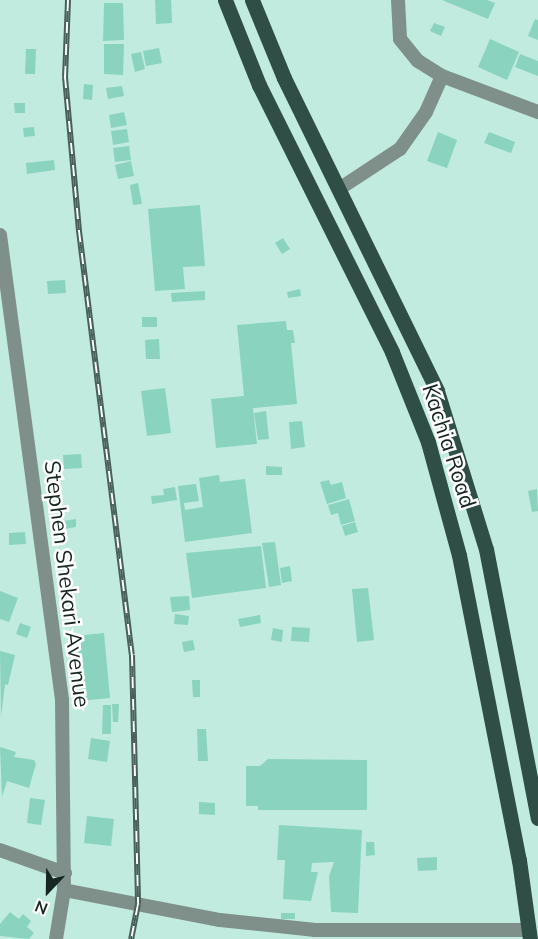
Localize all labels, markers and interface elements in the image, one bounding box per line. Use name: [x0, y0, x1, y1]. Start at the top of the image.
street label: Kachia Road: [417, 381, 481, 511]
street label: Stephen Shekari Avenue: [39, 459, 95, 709]
north arrow: [18, 861, 78, 921]
text: N: [32, 896, 51, 919]

